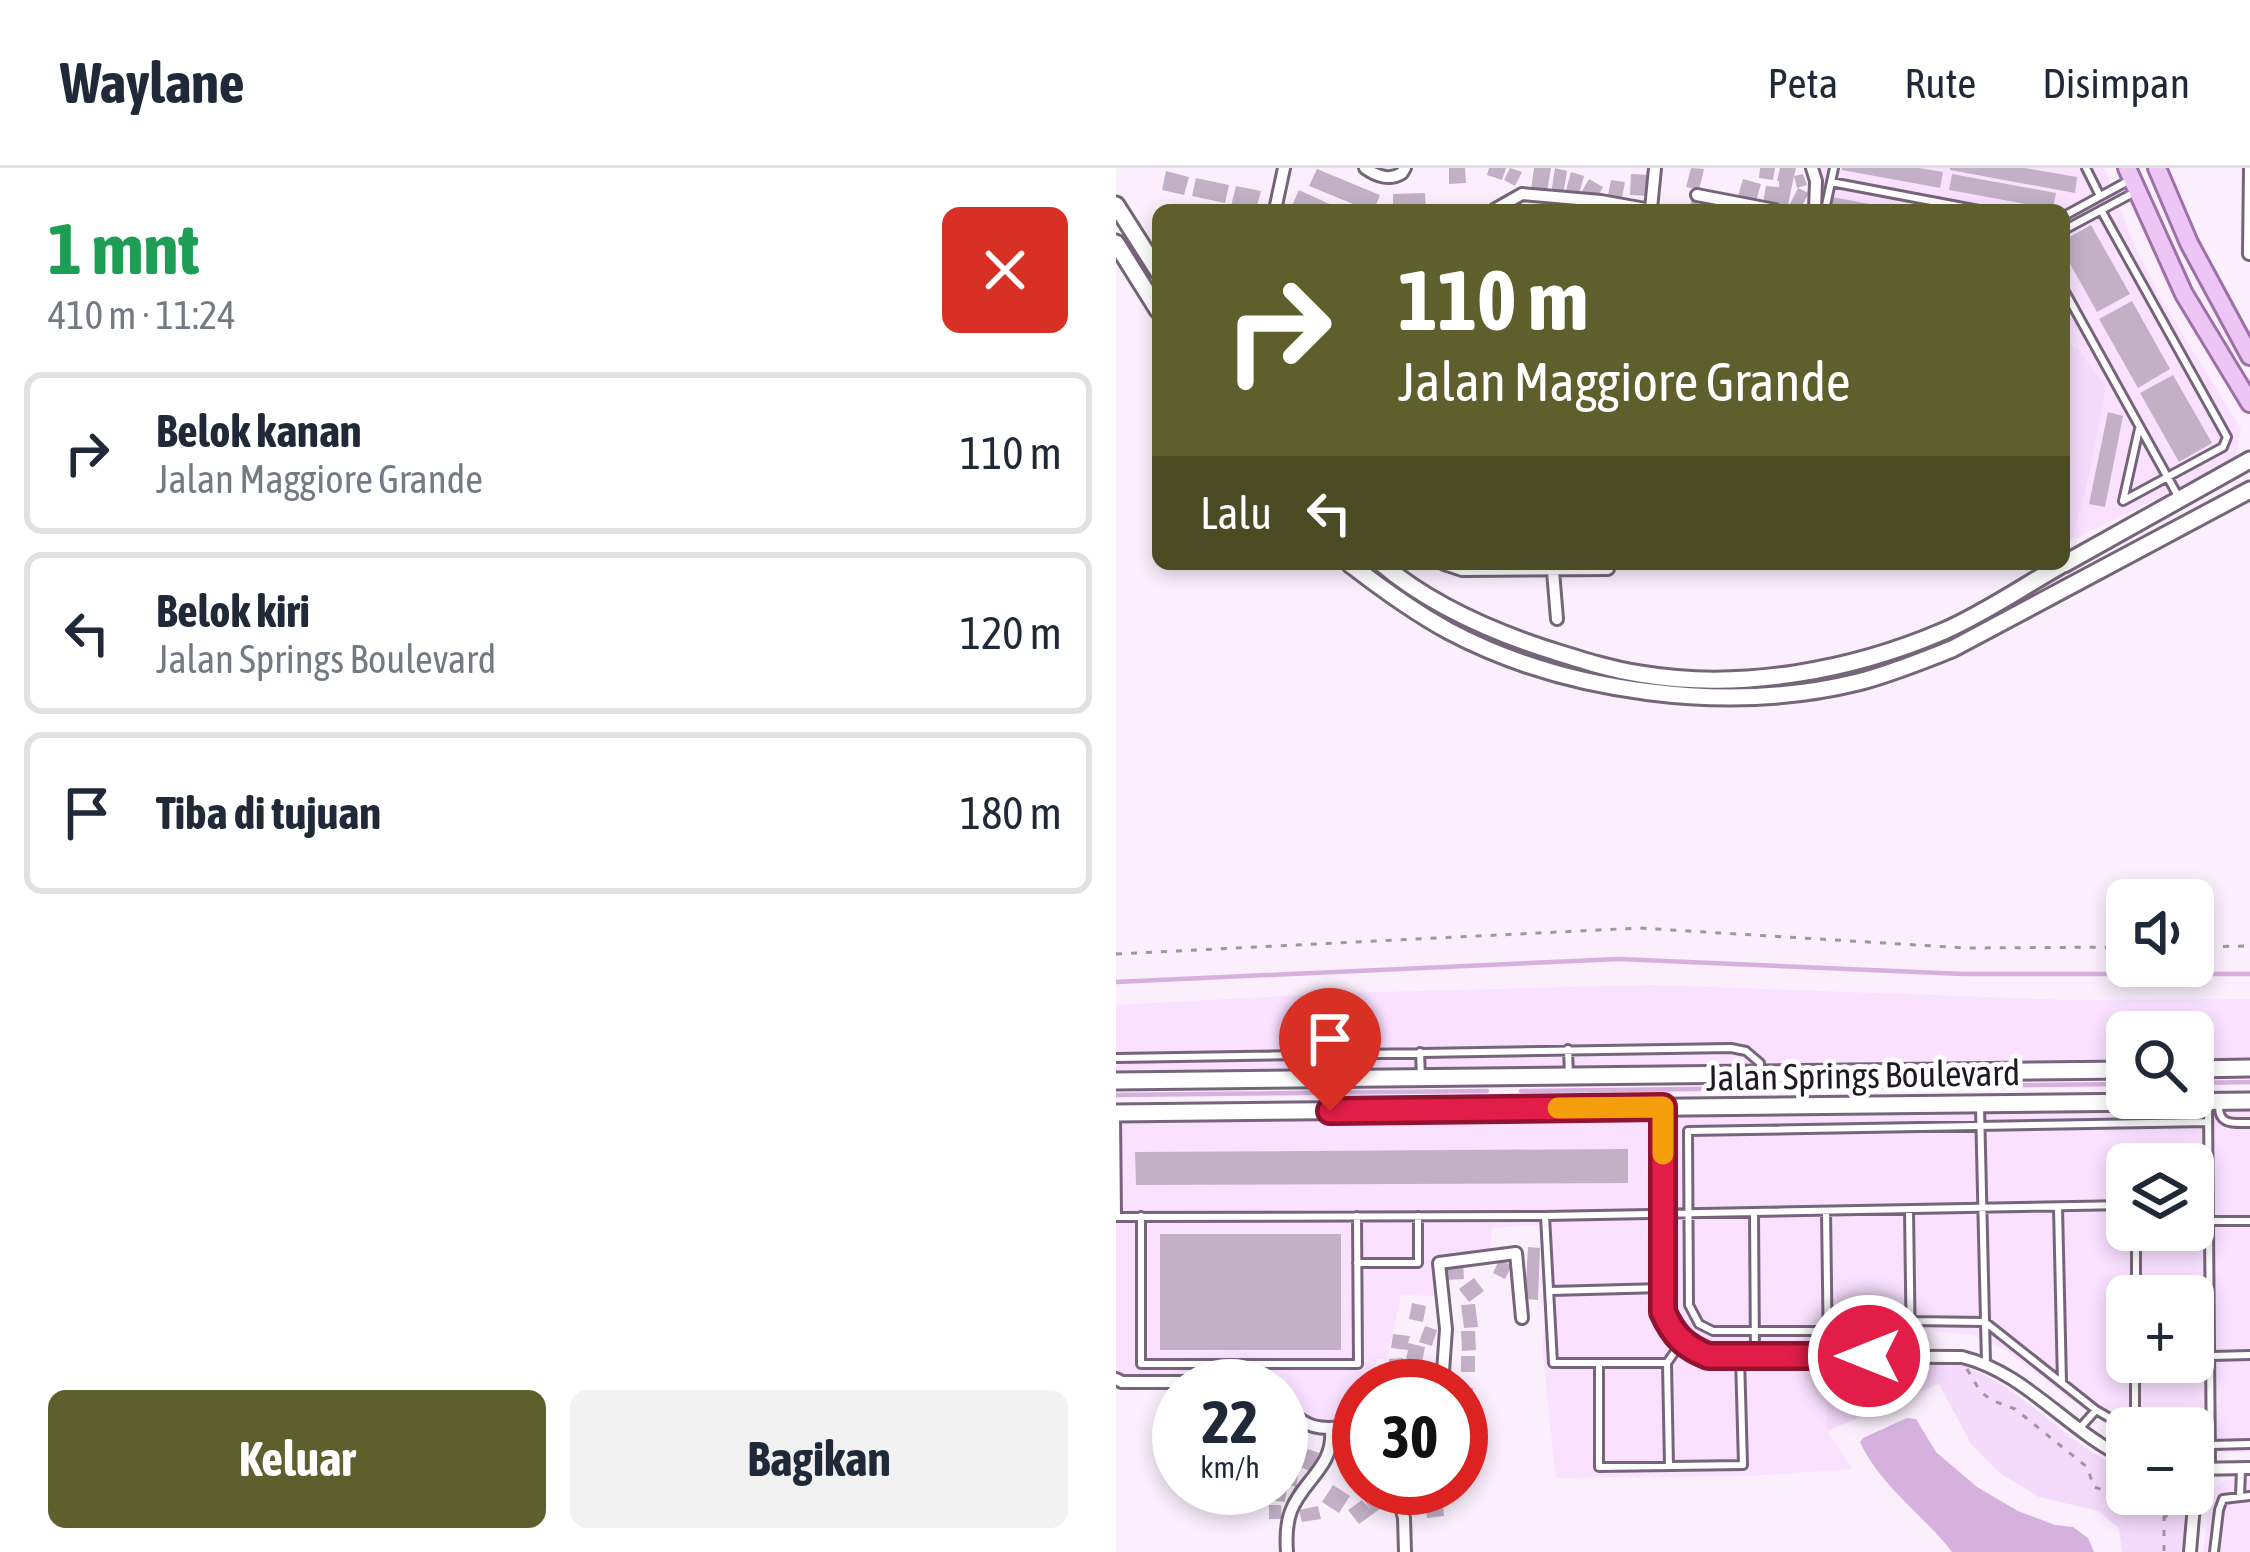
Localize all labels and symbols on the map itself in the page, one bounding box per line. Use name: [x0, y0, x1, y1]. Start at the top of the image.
pin: [1279, 988, 1381, 1111]
street label: Jalan Springs Boulevard: [1706, 1051, 2020, 1099]
position arrow: [1806, 1293, 1932, 1419]
speed limit sign: 30: [1332, 1359, 1488, 1515]

